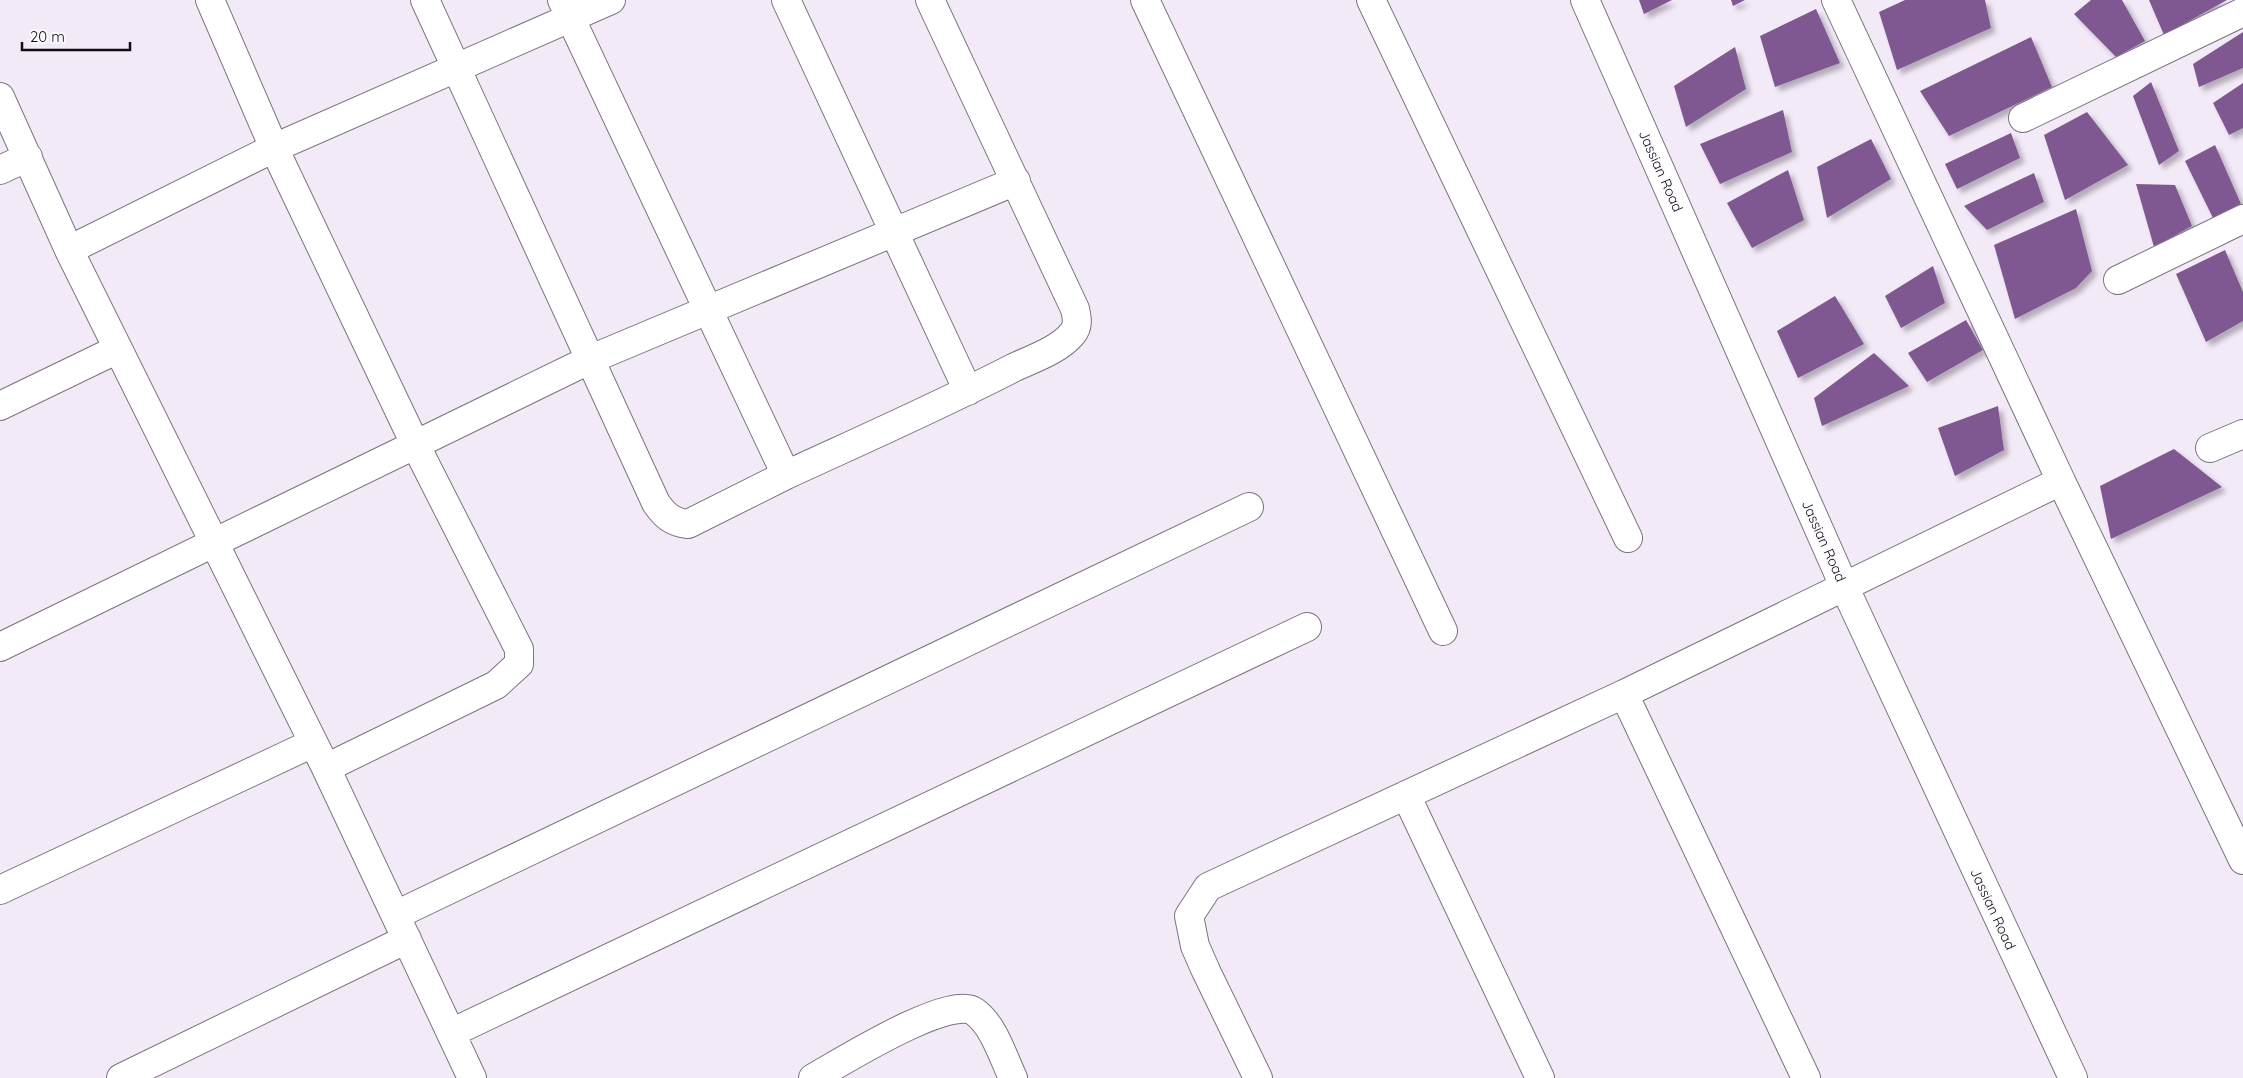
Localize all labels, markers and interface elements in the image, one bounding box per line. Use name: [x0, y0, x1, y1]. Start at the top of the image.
scale bar: [22, 20, 130, 52]
text: 20 m: [30, 27, 65, 46]
street label: Jassian Road: [1635, 127, 1687, 215]
street label: Jassian Road: [1798, 497, 1850, 585]
street label: Jassian Road: [1966, 865, 2020, 953]

